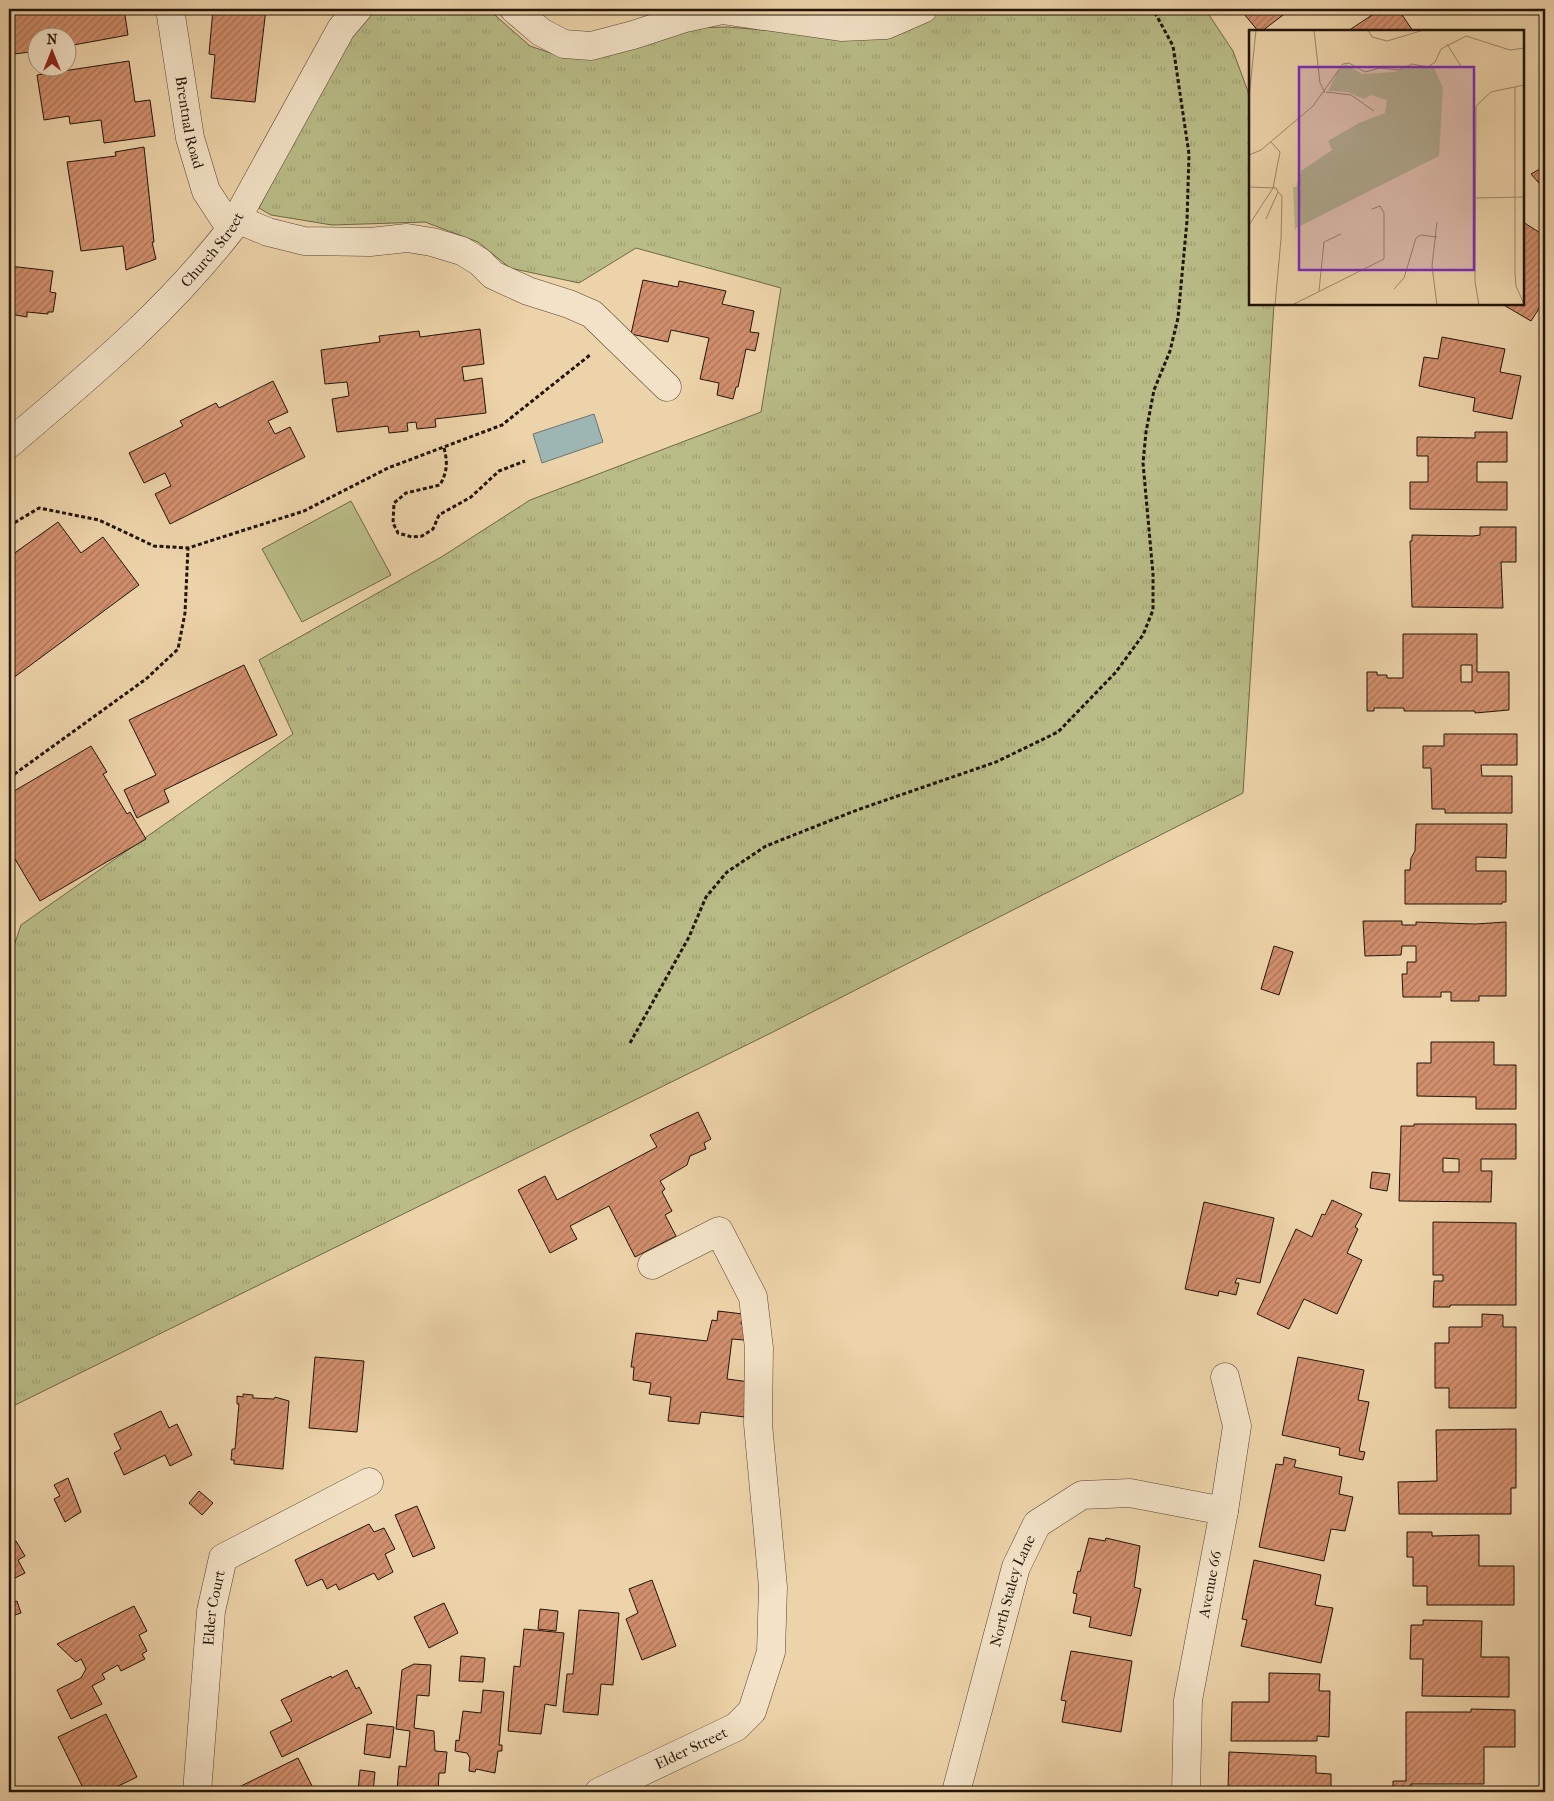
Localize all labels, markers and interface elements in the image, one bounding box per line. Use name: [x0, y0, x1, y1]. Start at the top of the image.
north arrow: [28, 28, 78, 78]
inset map: [1249, 30, 1524, 305]
text: N: [47, 31, 58, 48]
street label: Brentnal Road: [172, 75, 208, 171]
street label: Church Street: [177, 208, 248, 291]
street label: North Staley Lane: [986, 1532, 1039, 1649]
street label: Avenue 66: [1195, 1548, 1225, 1620]
street label: Elder Court: [199, 1568, 229, 1646]
street label: Elder Street: [652, 1723, 731, 1773]

